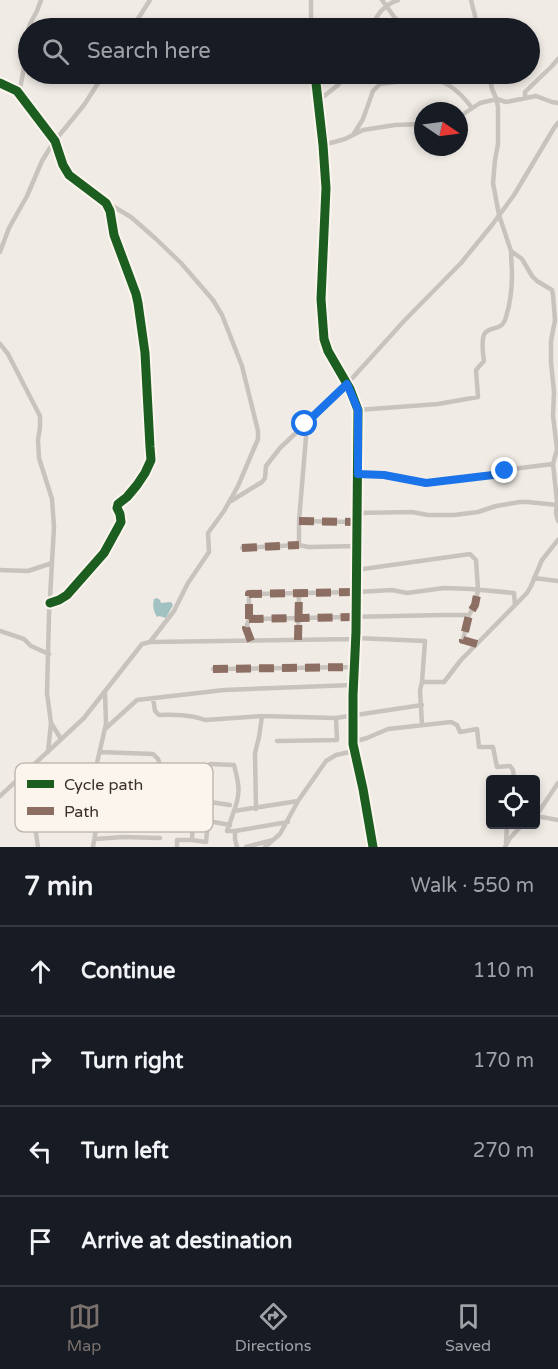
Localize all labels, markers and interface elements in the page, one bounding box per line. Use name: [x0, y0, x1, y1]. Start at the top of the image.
search box: [18, 18, 540, 84]
icon: search: [39, 35, 72, 68]
text: Search here: [87, 38, 211, 64]
north arrow: [414, 102, 468, 156]
route start: [291, 410, 317, 436]
route end: [491, 457, 517, 483]
legend: [15, 763, 213, 832]
text: Cycle path: [64, 775, 143, 795]
map controls: [486, 775, 540, 829]
button: locate: [486, 775, 540, 829]
text: Path: [64, 802, 99, 822]
text: 7 min: [24, 871, 93, 902]
text: Walk · 550 m: [411, 874, 534, 898]
icon: ahead: [24, 955, 57, 988]
text: Continue: [81, 958, 176, 984]
text: 110 m: [473, 959, 534, 983]
icon: right: [24, 1045, 57, 1078]
text: Turn right: [81, 1048, 183, 1074]
text: 170 m: [473, 1049, 534, 1073]
icon: left: [24, 1135, 57, 1168]
text: Turn left: [81, 1138, 169, 1164]
text: 270 m: [473, 1139, 534, 1163]
icon: arrive: [24, 1225, 57, 1258]
text: Arrive at destination: [81, 1228, 292, 1254]
tab: Map: [67, 1300, 101, 1356]
tab: Directions: [235, 1300, 311, 1356]
tab: Saved: [445, 1300, 491, 1356]

